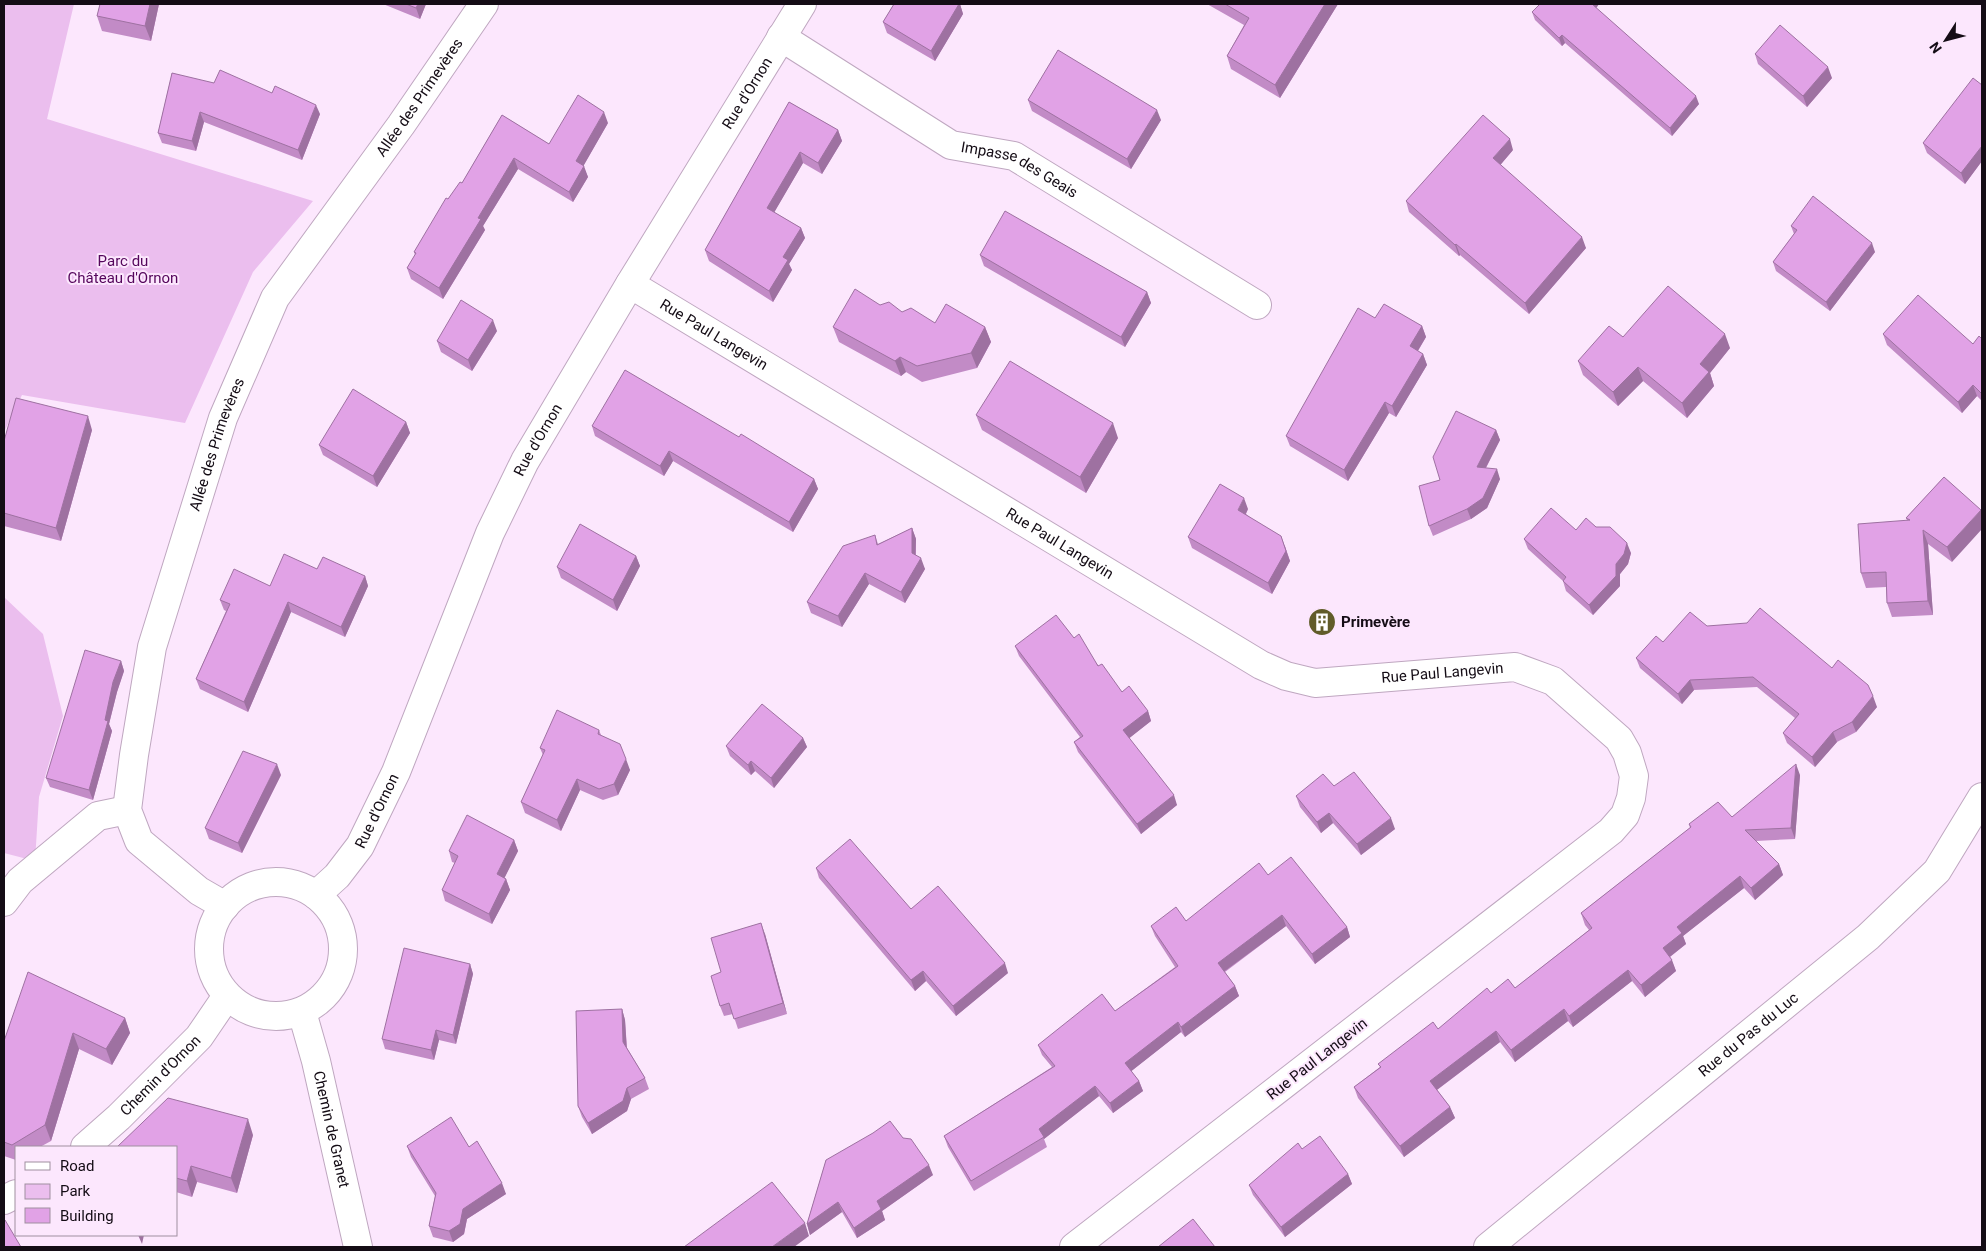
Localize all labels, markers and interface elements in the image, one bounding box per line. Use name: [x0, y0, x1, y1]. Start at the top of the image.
north arrow: [1921, 15, 1971, 65]
street label: Allée des Primevères: [372, 35, 467, 160]
text: N: [1926, 39, 1945, 56]
street label: Rue d'Ornon: [718, 54, 776, 132]
street label: Impasse des Geais: [960, 138, 1081, 202]
park label: Parc du Château d'Ornon: [68, 252, 178, 287]
street label: Rue Paul Langevin: [657, 295, 771, 374]
street label: Allée des Primevères: [186, 375, 248, 513]
street label: Rue d'Ornon: [510, 400, 566, 479]
street label: Rue Paul Langevin: [1003, 504, 1117, 583]
building icon: Primevère: [1307, 607, 1337, 637]
place label: Primevère: [1341, 613, 1410, 631]
street label: Rue Paul Langevin: [1381, 659, 1504, 687]
street label: Rue d'Ornon: [351, 771, 403, 851]
street label: Rue du Pas du Luc: [1695, 989, 1802, 1081]
street label: Rue Paul Langevin: [1263, 1014, 1371, 1104]
street label: Chemin d'Ornon: [116, 1032, 204, 1120]
street label: Chemin de Granet: [309, 1069, 353, 1190]
legend: [15, 1146, 178, 1236]
text: Road: [60, 1157, 94, 1175]
text: Park: [60, 1182, 91, 1200]
text: Building: [60, 1207, 114, 1225]

